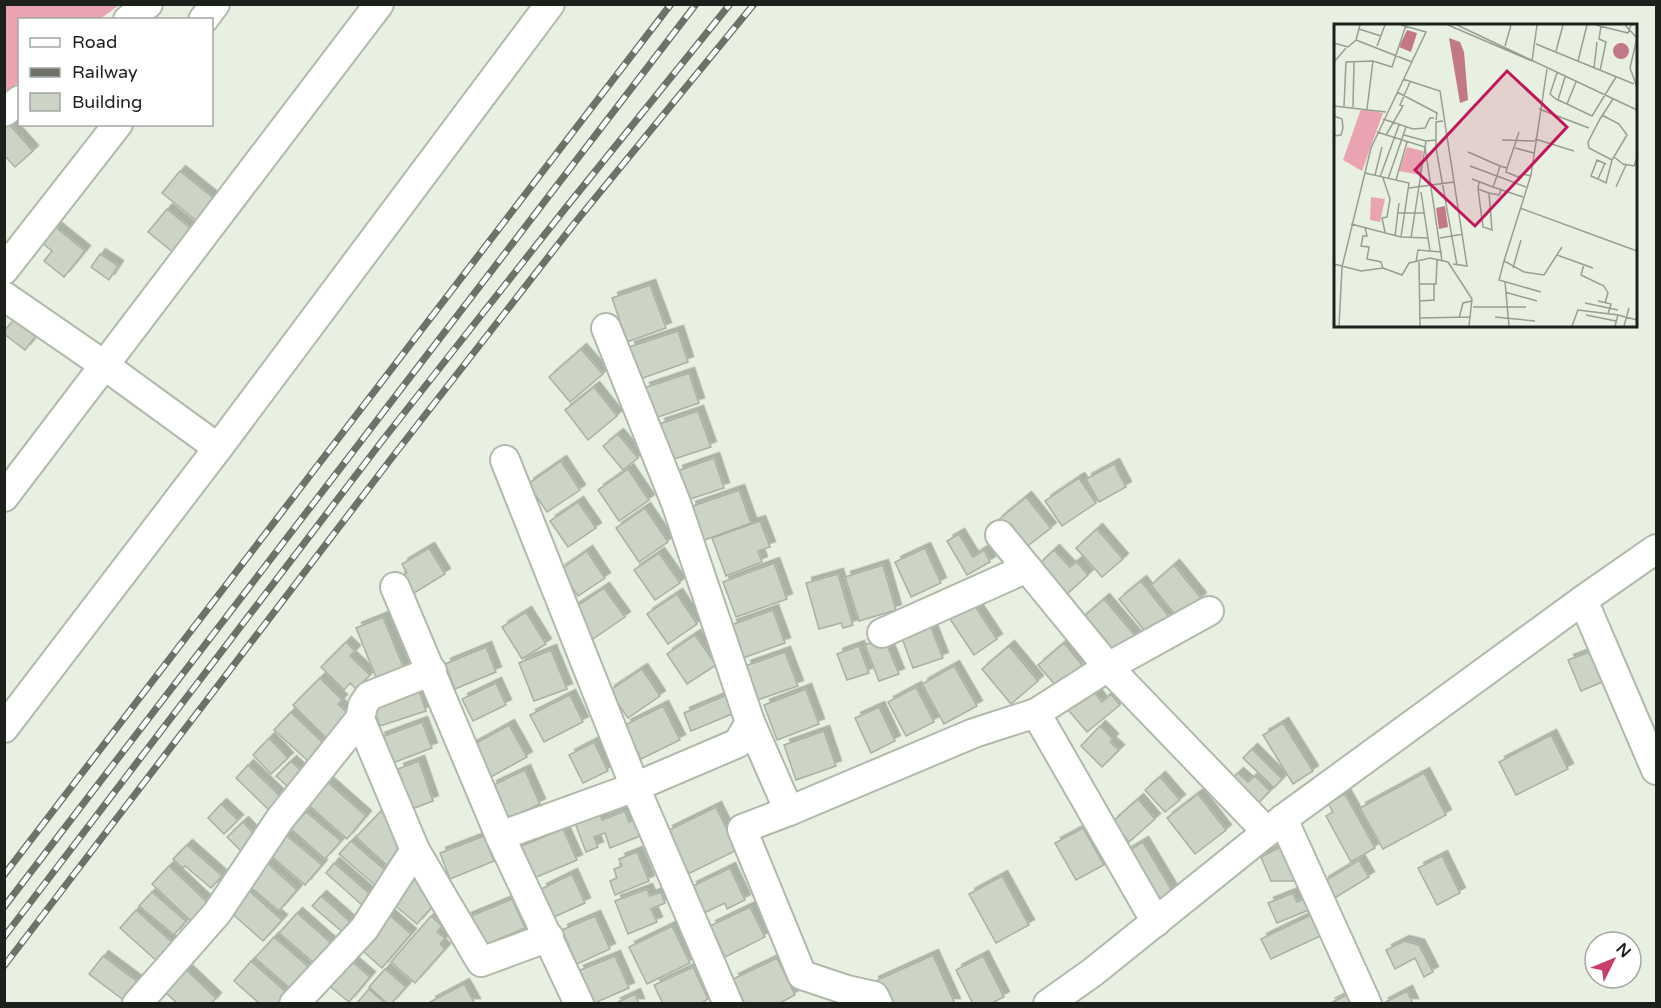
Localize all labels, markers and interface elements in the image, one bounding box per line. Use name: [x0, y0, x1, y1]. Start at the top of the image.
legend: [18, 18, 213, 126]
inset map: [1334, 24, 1637, 327]
text: Road: [72, 31, 117, 53]
text: Railway: [72, 61, 138, 83]
text: Building: [72, 91, 142, 113]
north arrow: [1583, 930, 1643, 990]
text: N: [1612, 939, 1635, 962]

